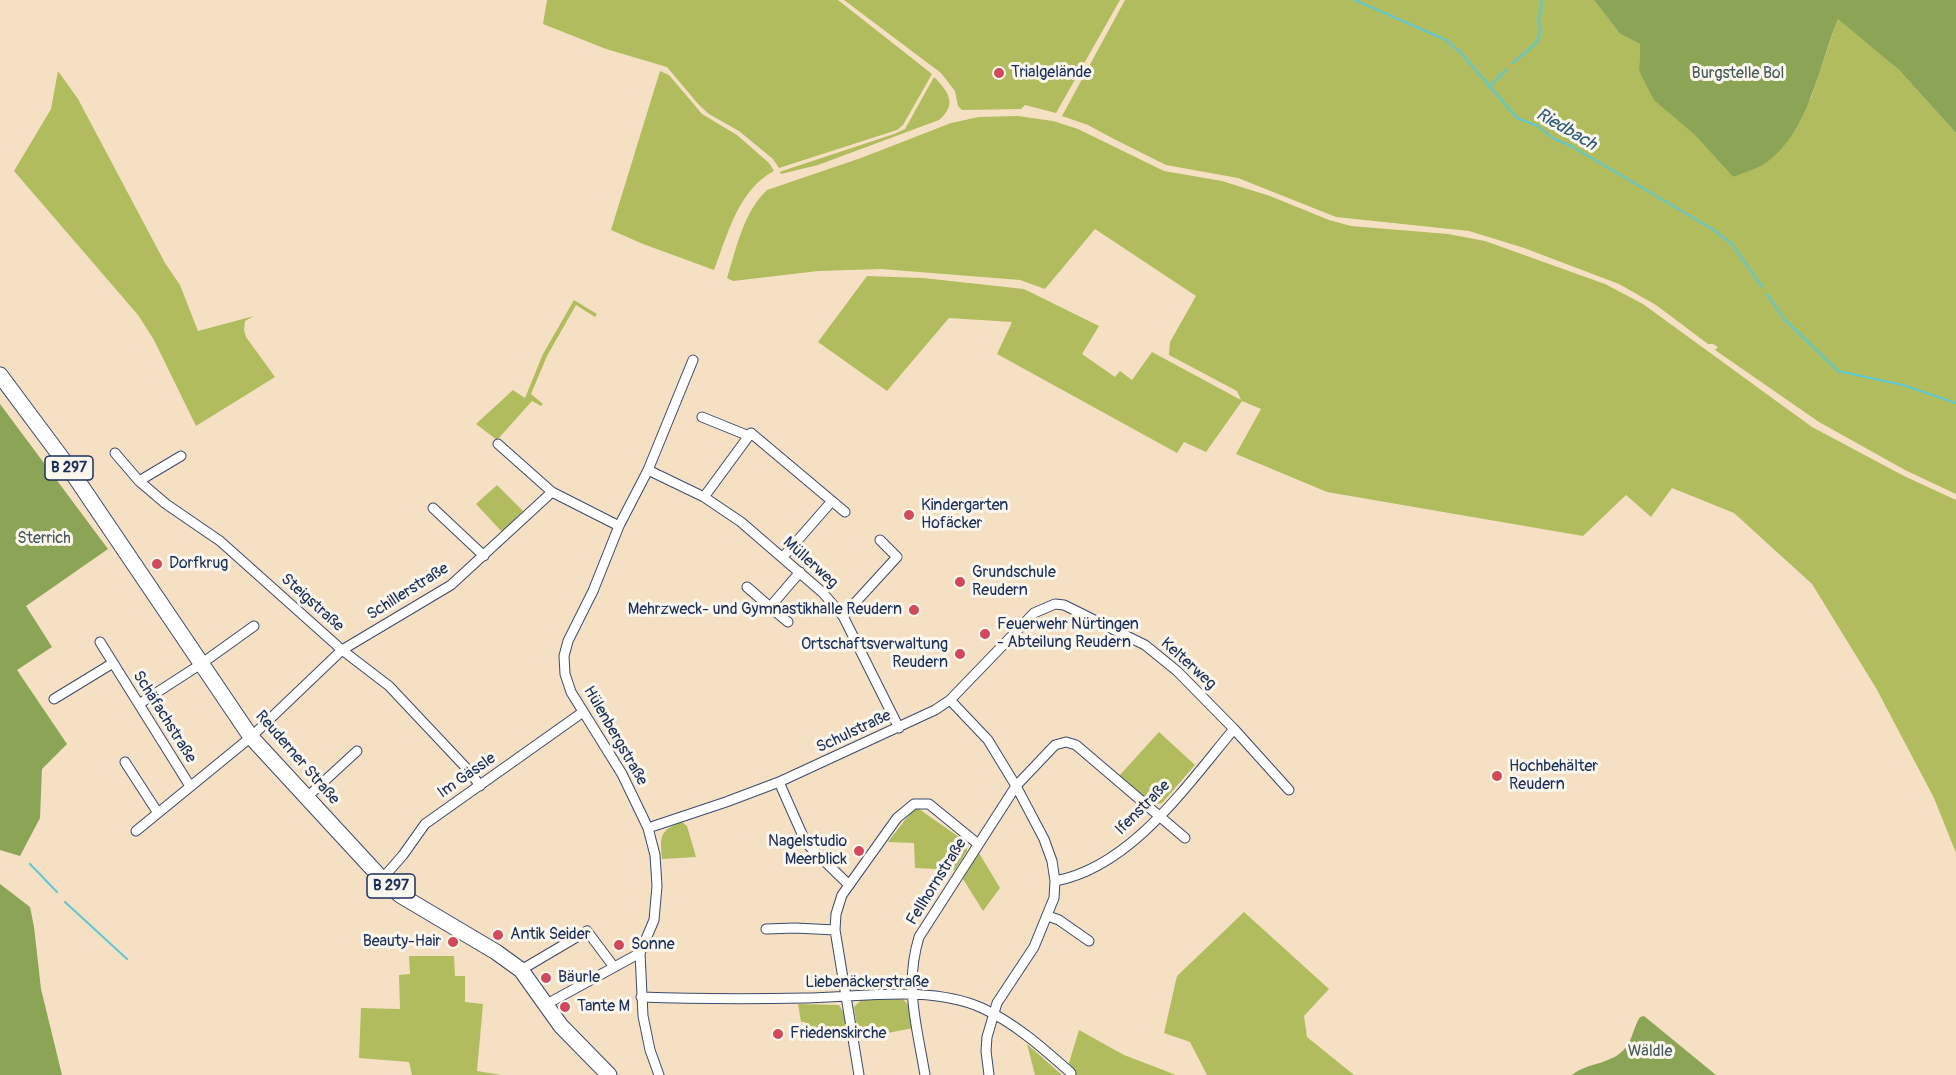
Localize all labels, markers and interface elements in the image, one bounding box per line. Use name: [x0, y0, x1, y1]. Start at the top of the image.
place label: Trialgelände: [1011, 63, 1092, 83]
park label: Burgstelle Bol: [1692, 64, 1784, 84]
marker: Trialgelände: [992, 66, 1006, 80]
water label: Riedbach: [1532, 104, 1600, 156]
road number: B 297: [45, 456, 93, 480]
place label: Kindergarten Hofäcker: [921, 496, 1008, 534]
marker: Kindergarten Hofäcker: [902, 508, 916, 522]
park label: Sterrich: [17, 529, 71, 549]
street label: Müllerweg: [778, 533, 842, 593]
place label: Dorfkrug: [169, 554, 228, 574]
marker: Dorfkrug: [150, 557, 164, 571]
street label: Schillerstraße: [364, 559, 452, 625]
place label: Grundschule Reudern: [972, 563, 1056, 601]
street label: Steigstraße: [277, 570, 347, 636]
marker: Grundschule Reudern: [953, 575, 967, 589]
place label: Mehrzweck- und Gymnastikhalle Reudern: [628, 600, 902, 620]
marker: Mehrzweck- und Gymnastikhalle Reudern: [907, 603, 921, 617]
place label: Feuerwehr Nürtingen - Abteilung Reudern: [997, 615, 1139, 653]
marker: Feuerwehr Nürtingen - Abteilung Reudern: [978, 627, 992, 641]
street label: Kelterweg: [1156, 634, 1220, 694]
place label: Ortschaftsverwaltung Reudern: [801, 635, 948, 673]
marker: Ortschaftsverwaltung Reudern: [953, 647, 967, 661]
street label: Schäfachstraße: [128, 667, 200, 767]
street label: Hülenbergstraße: [579, 683, 651, 789]
street label: Schulstraße: [814, 706, 894, 758]
street label: Reuderner Straße: [251, 707, 343, 809]
street label: Im Gässle: [434, 749, 500, 803]
place label: Hochbehälter Reudern: [1509, 757, 1598, 795]
marker: Hochbehälter Reudern: [1490, 769, 1504, 783]
street label: Ifenstraße: [1112, 777, 1174, 839]
place label: Nagelstudio Meerblick: [768, 832, 847, 870]
street label: Fellhornstraße: [903, 835, 971, 929]
marker: Nagelstudio Meerblick: [852, 844, 866, 858]
road number: B 297: [367, 874, 415, 898]
place label: Antik Seider: [510, 925, 590, 945]
marker: Antik Seider: [491, 928, 505, 942]
place label: Beauty-Hair: [363, 932, 441, 952]
marker: Beauty-Hair: [446, 935, 460, 949]
place label: Sonne: [631, 935, 675, 955]
marker: Sonne: [612, 938, 626, 952]
place label: Bäurle: [558, 968, 600, 988]
marker: Bäurle: [539, 971, 553, 985]
street label: Liebenäckerstraße: [805, 973, 929, 993]
place label: Tante M: [577, 997, 630, 1017]
marker: Tante M: [558, 1000, 572, 1014]
place label: Friedenskirche: [790, 1024, 886, 1044]
marker: Friedenskirche: [771, 1027, 785, 1041]
park label: Wäldle: [1628, 1042, 1672, 1062]

